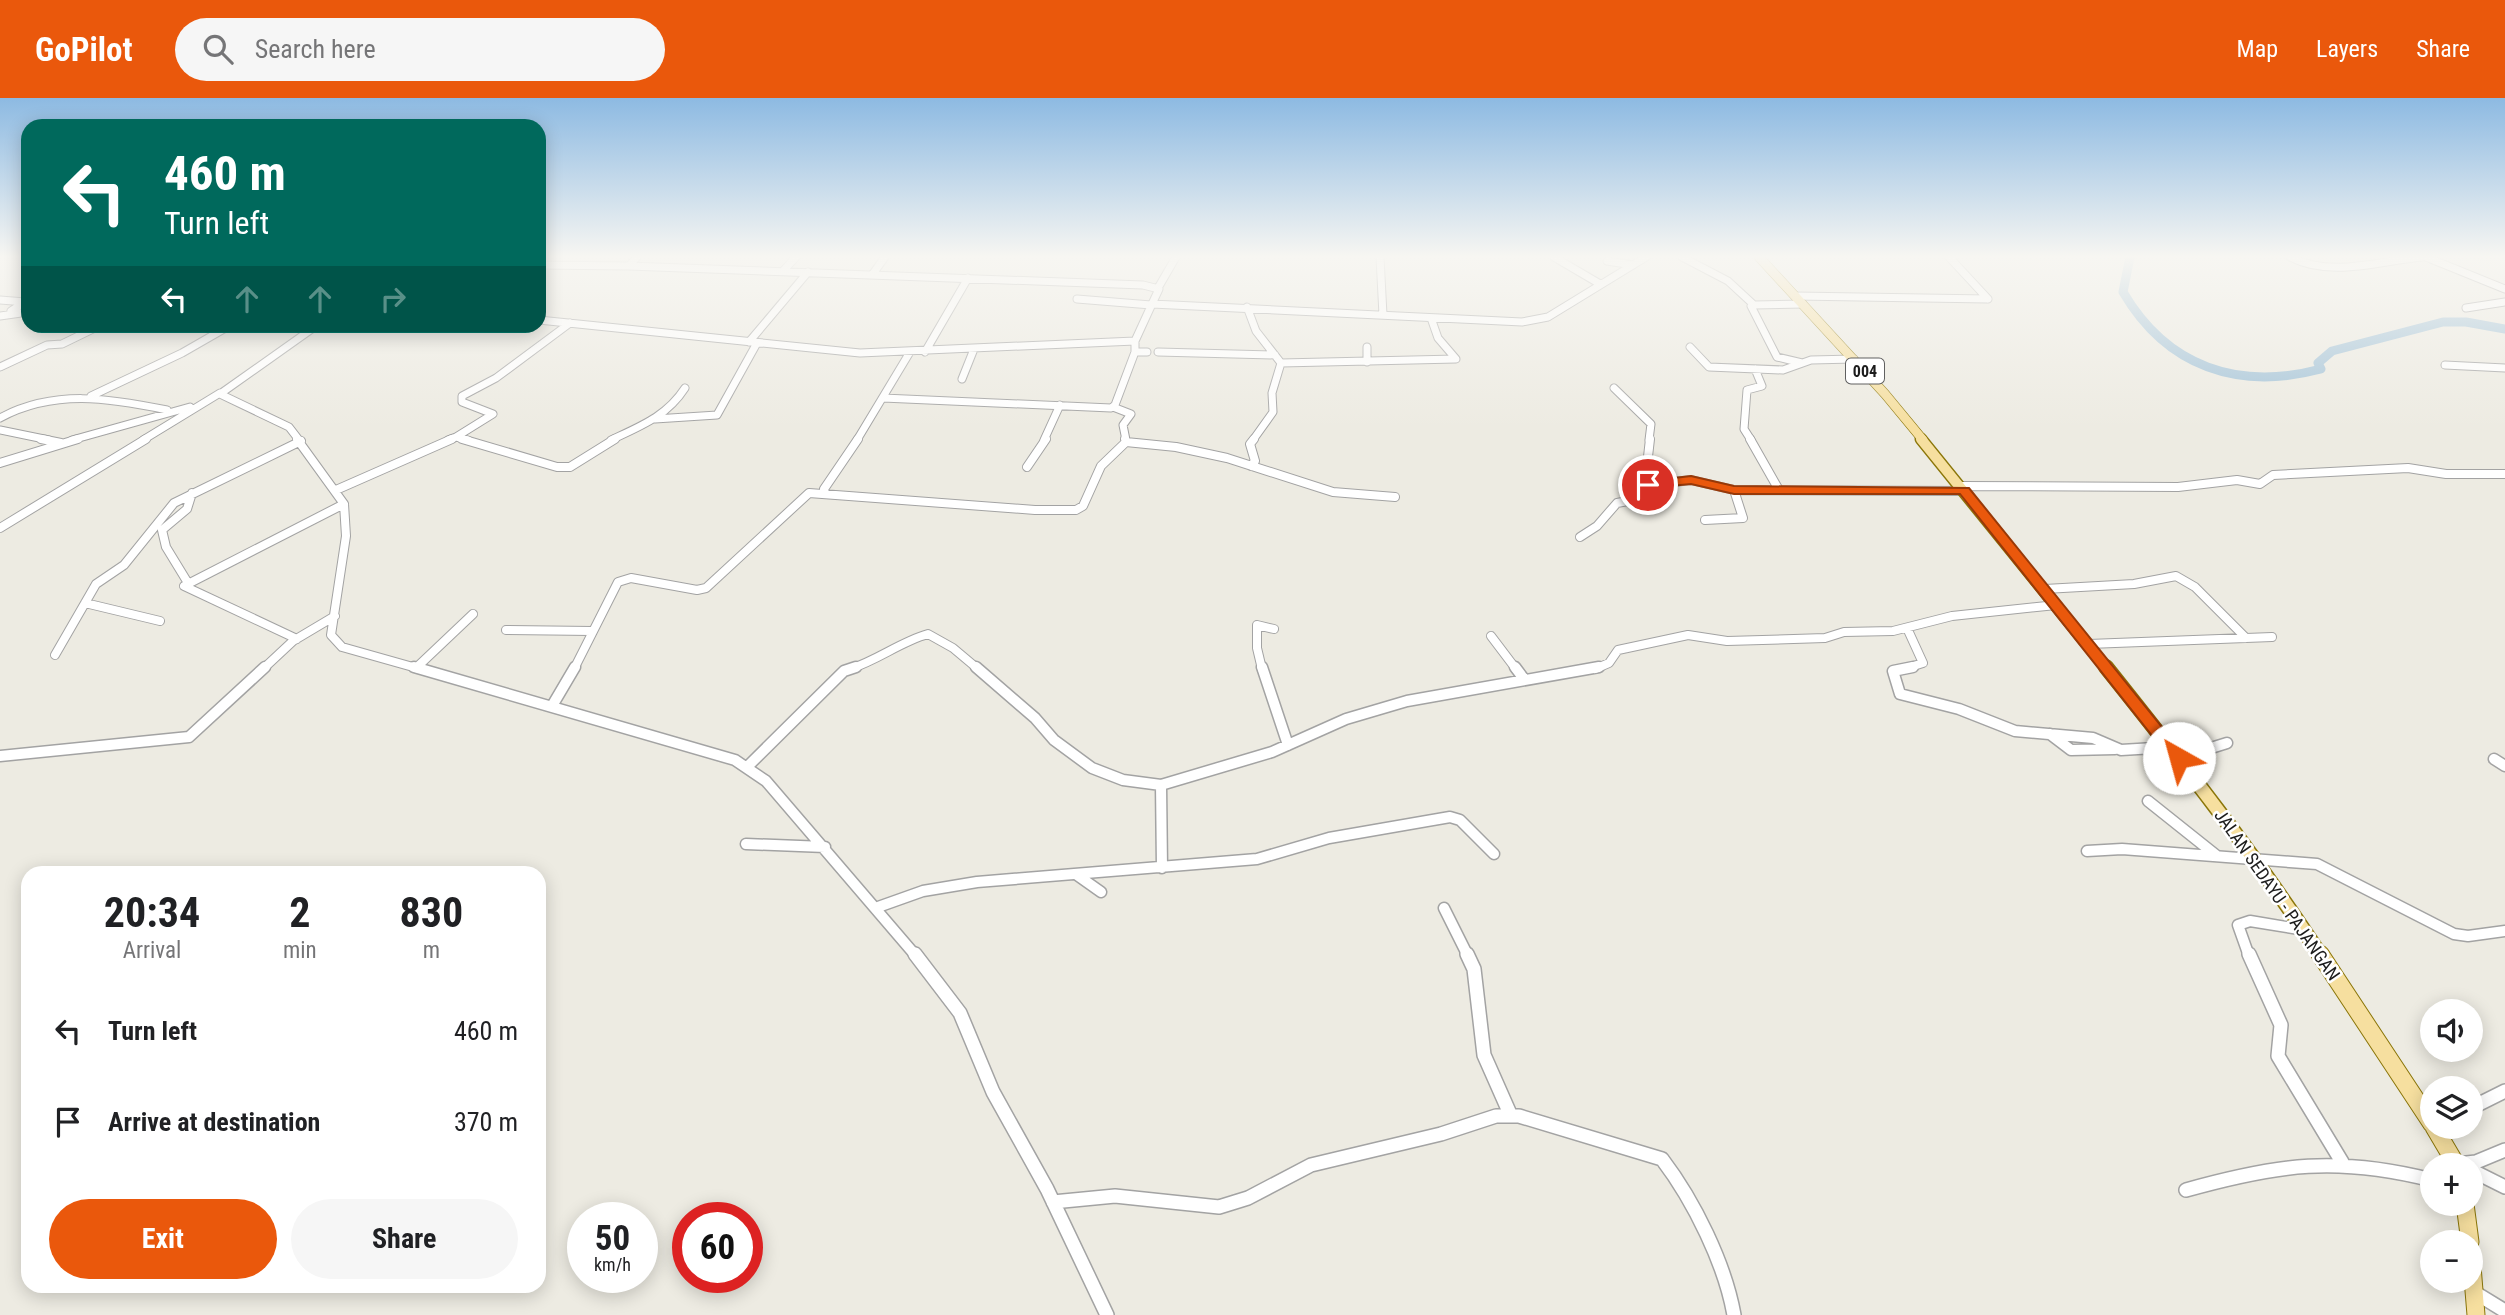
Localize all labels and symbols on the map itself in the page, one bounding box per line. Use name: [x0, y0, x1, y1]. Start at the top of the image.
road number: 004: [1846, 358, 1884, 384]
pin: [1618, 455, 1678, 515]
position arrow: [2142, 721, 2216, 795]
street label: JALAN SEDAYU - PAJANGAN: [2210, 805, 2345, 984]
speed limit sign: 60: [672, 1202, 763, 1293]

